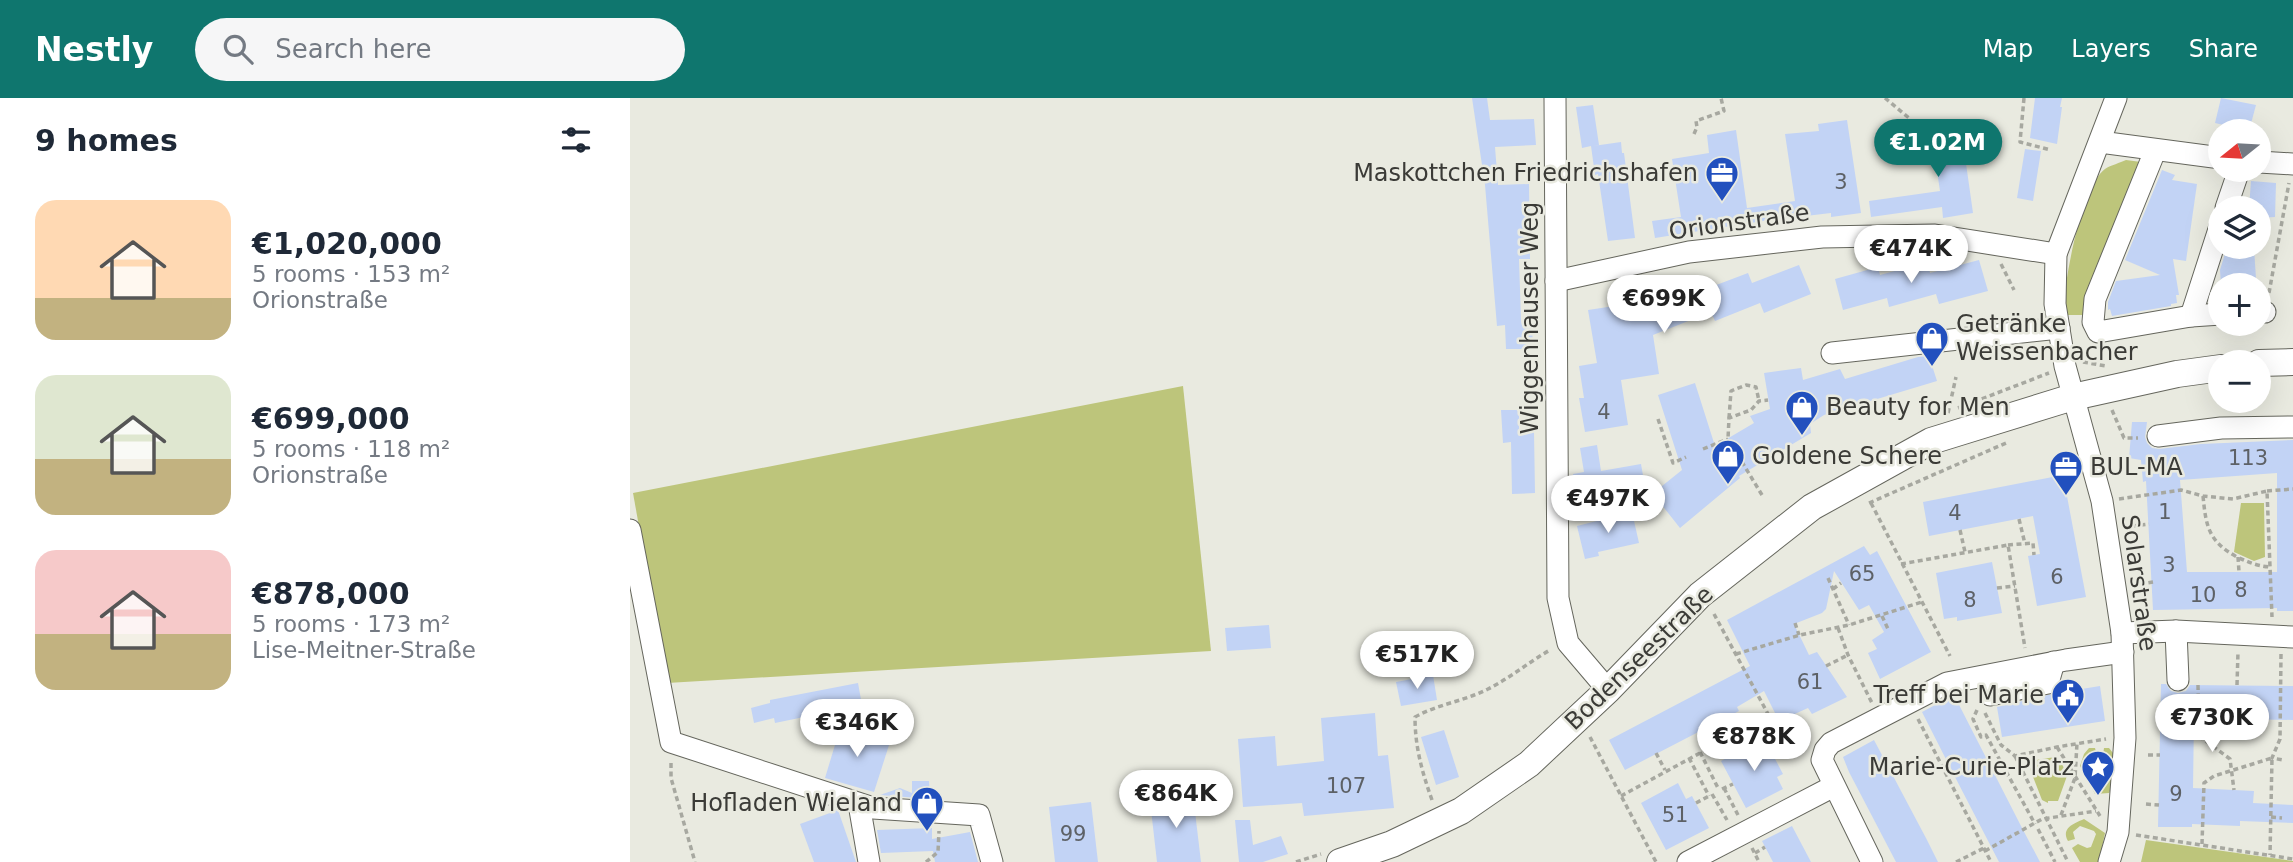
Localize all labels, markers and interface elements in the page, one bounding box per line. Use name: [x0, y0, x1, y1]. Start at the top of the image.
search box: [195, 18, 685, 81]
text: Nestly: [35, 30, 153, 69]
icon: search: [219, 30, 257, 68]
text: Search here: [275, 34, 431, 64]
text: Map: [1983, 35, 2033, 63]
text: Layers: [2071, 35, 2151, 63]
text: Share: [2189, 35, 2258, 63]
north arrow: [2208, 119, 2272, 182]
map controls: [2208, 119, 2271, 413]
pin: €1.02M: [1881, 120, 1995, 179]
icon: filters: [557, 121, 595, 159]
text: 9 homes: [35, 123, 178, 158]
text: €1.02M: [1890, 129, 1986, 155]
office icon: Maskottchen Friedrichshafen: [1703, 154, 1741, 203]
place label: Maskottchen Friedrichshafen: [1353, 159, 1698, 187]
house number: 3: [1834, 170, 1848, 194]
button: layers: [2208, 196, 2271, 259]
street label: Orionstraße: [1667, 198, 1811, 246]
street label: Wiggenhauser Weg: [1516, 202, 1544, 434]
text: €1,020,000: [252, 226, 442, 261]
pin: €474K: [1862, 226, 1960, 285]
icon: home: [91, 228, 175, 312]
text: €474K: [1870, 235, 1952, 261]
text: 5 rooms · 153 m²: [252, 261, 450, 287]
button: +: [2208, 273, 2271, 336]
pin: €699K: [1615, 275, 1713, 335]
text: €699K: [1623, 285, 1705, 311]
text: Orionstraße: [252, 287, 388, 313]
place label: Getränke Weissenbacher: [1956, 310, 2138, 366]
shop icon: Getränke Weissenbacher: [1913, 319, 1951, 368]
button: −: [2208, 350, 2271, 413]
shop icon: Beauty for Men: [1783, 388, 1821, 437]
place label: Beauty for Men: [1826, 393, 2010, 421]
house number: 4: [1597, 400, 1611, 424]
text: €699,000: [252, 401, 410, 436]
icon: home: [91, 403, 175, 487]
text: 5 rooms · 118 m²: [252, 436, 450, 462]
shop icon: Goldene Schere: [1709, 437, 1747, 486]
place label: Goldene Schere: [1752, 442, 1942, 470]
house number: 113: [2228, 446, 2268, 470]
office icon: BUL-MA: [2047, 448, 2085, 497]
place label: BUL-MA: [2090, 453, 2183, 481]
text: Orionstraße: [252, 462, 388, 488]
pin: €497K: [1559, 476, 1657, 535]
text: €497K: [1567, 485, 1649, 511]
house number: 1: [2158, 500, 2172, 524]
house number: 4: [1948, 501, 1962, 525]
street label: Solarstraße: [2116, 513, 2162, 653]
house number: 3: [2162, 553, 2176, 577]
house number: 65: [1849, 562, 1875, 586]
house number: 6: [2050, 565, 2064, 589]
text: €878,000: [252, 576, 410, 611]
icon: home: [91, 578, 175, 662]
house number: 8: [2234, 578, 2248, 602]
street label: Bodenseestraße: [1559, 580, 1719, 736]
house number: 10: [2190, 583, 2216, 607]
house number: 8: [1963, 588, 1977, 612]
text: 5 rooms · 173 m²: [252, 611, 450, 637]
pin: €517K: [1368, 632, 1466, 691]
text: Lise-Meitner-Straße: [252, 637, 476, 663]
text: €517K: [1376, 641, 1458, 667]
house number: 61: [1797, 670, 1823, 694]
public building icon: Treff bei Marie: [2049, 676, 2087, 725]
place label: Treff bei Marie: [1873, 681, 2044, 709]
pin: €730K: [2163, 694, 2261, 754]
pin: €346K: [808, 700, 906, 759]
text: €730K: [2171, 704, 2253, 730]
text: €346K: [816, 709, 898, 735]
pin: €878K: [1705, 714, 1803, 773]
text: €878K: [1713, 723, 1795, 749]
place icon: Marie-Curie-Platz: [2079, 748, 2117, 797]
place label: Marie-Curie-Platz: [1869, 753, 2074, 781]
pin: €864K: [1127, 770, 1225, 830]
house number: 107: [1326, 774, 1366, 798]
text: €864K: [1135, 780, 1217, 806]
house number: 9: [2169, 782, 2183, 806]
shop icon: Hofladen Wieland: [908, 784, 946, 833]
place label: Hofladen Wieland: [690, 789, 902, 817]
house number: 51: [1662, 803, 1688, 827]
house number: 99: [1060, 822, 1086, 846]

